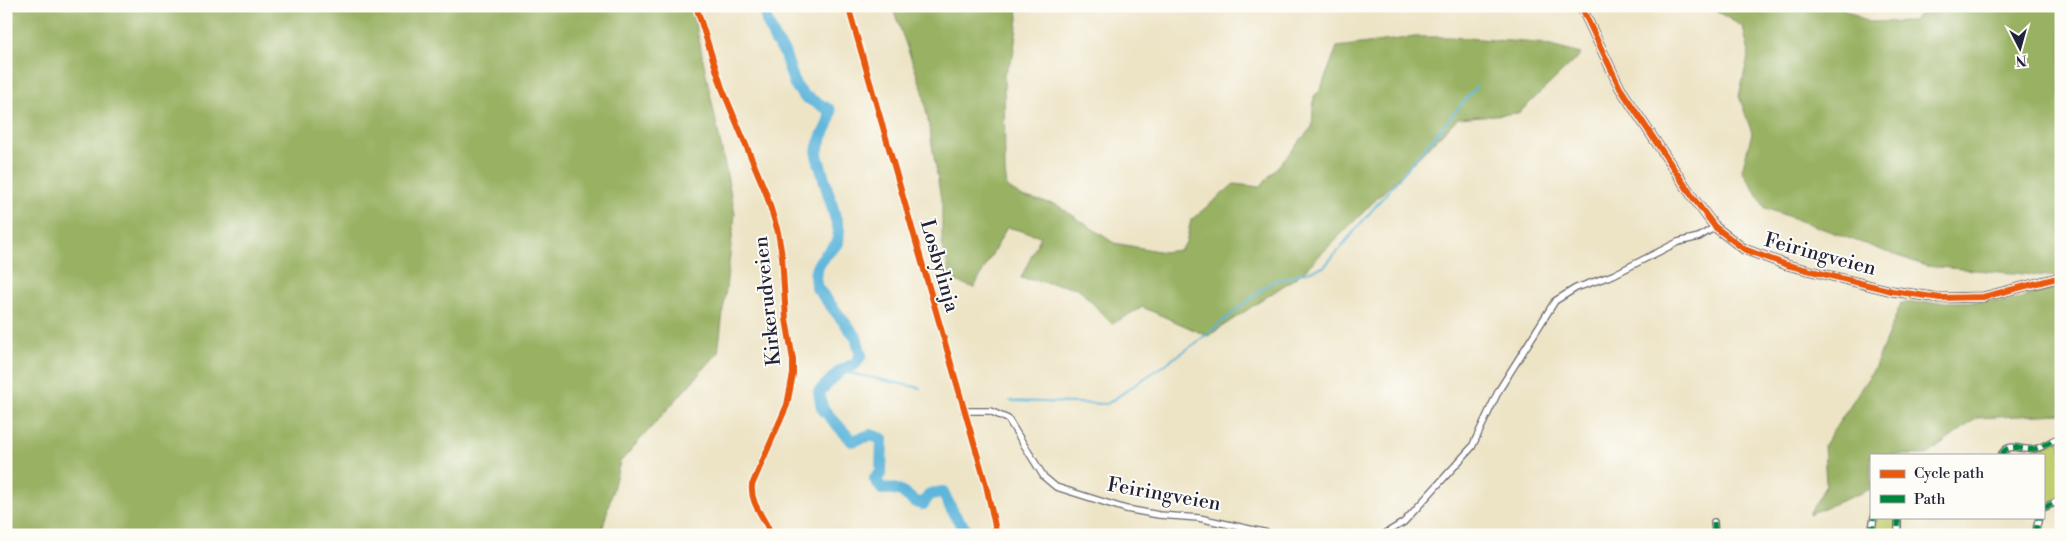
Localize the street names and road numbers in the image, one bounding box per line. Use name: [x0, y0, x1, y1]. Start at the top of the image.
street label: Losbylinja: [914, 217, 964, 316]
street label: Feiringveien: [1761, 228, 1879, 282]
street label: Kirkerudveien: [749, 235, 787, 367]
street label: Feiringveien: [1105, 473, 1223, 517]

